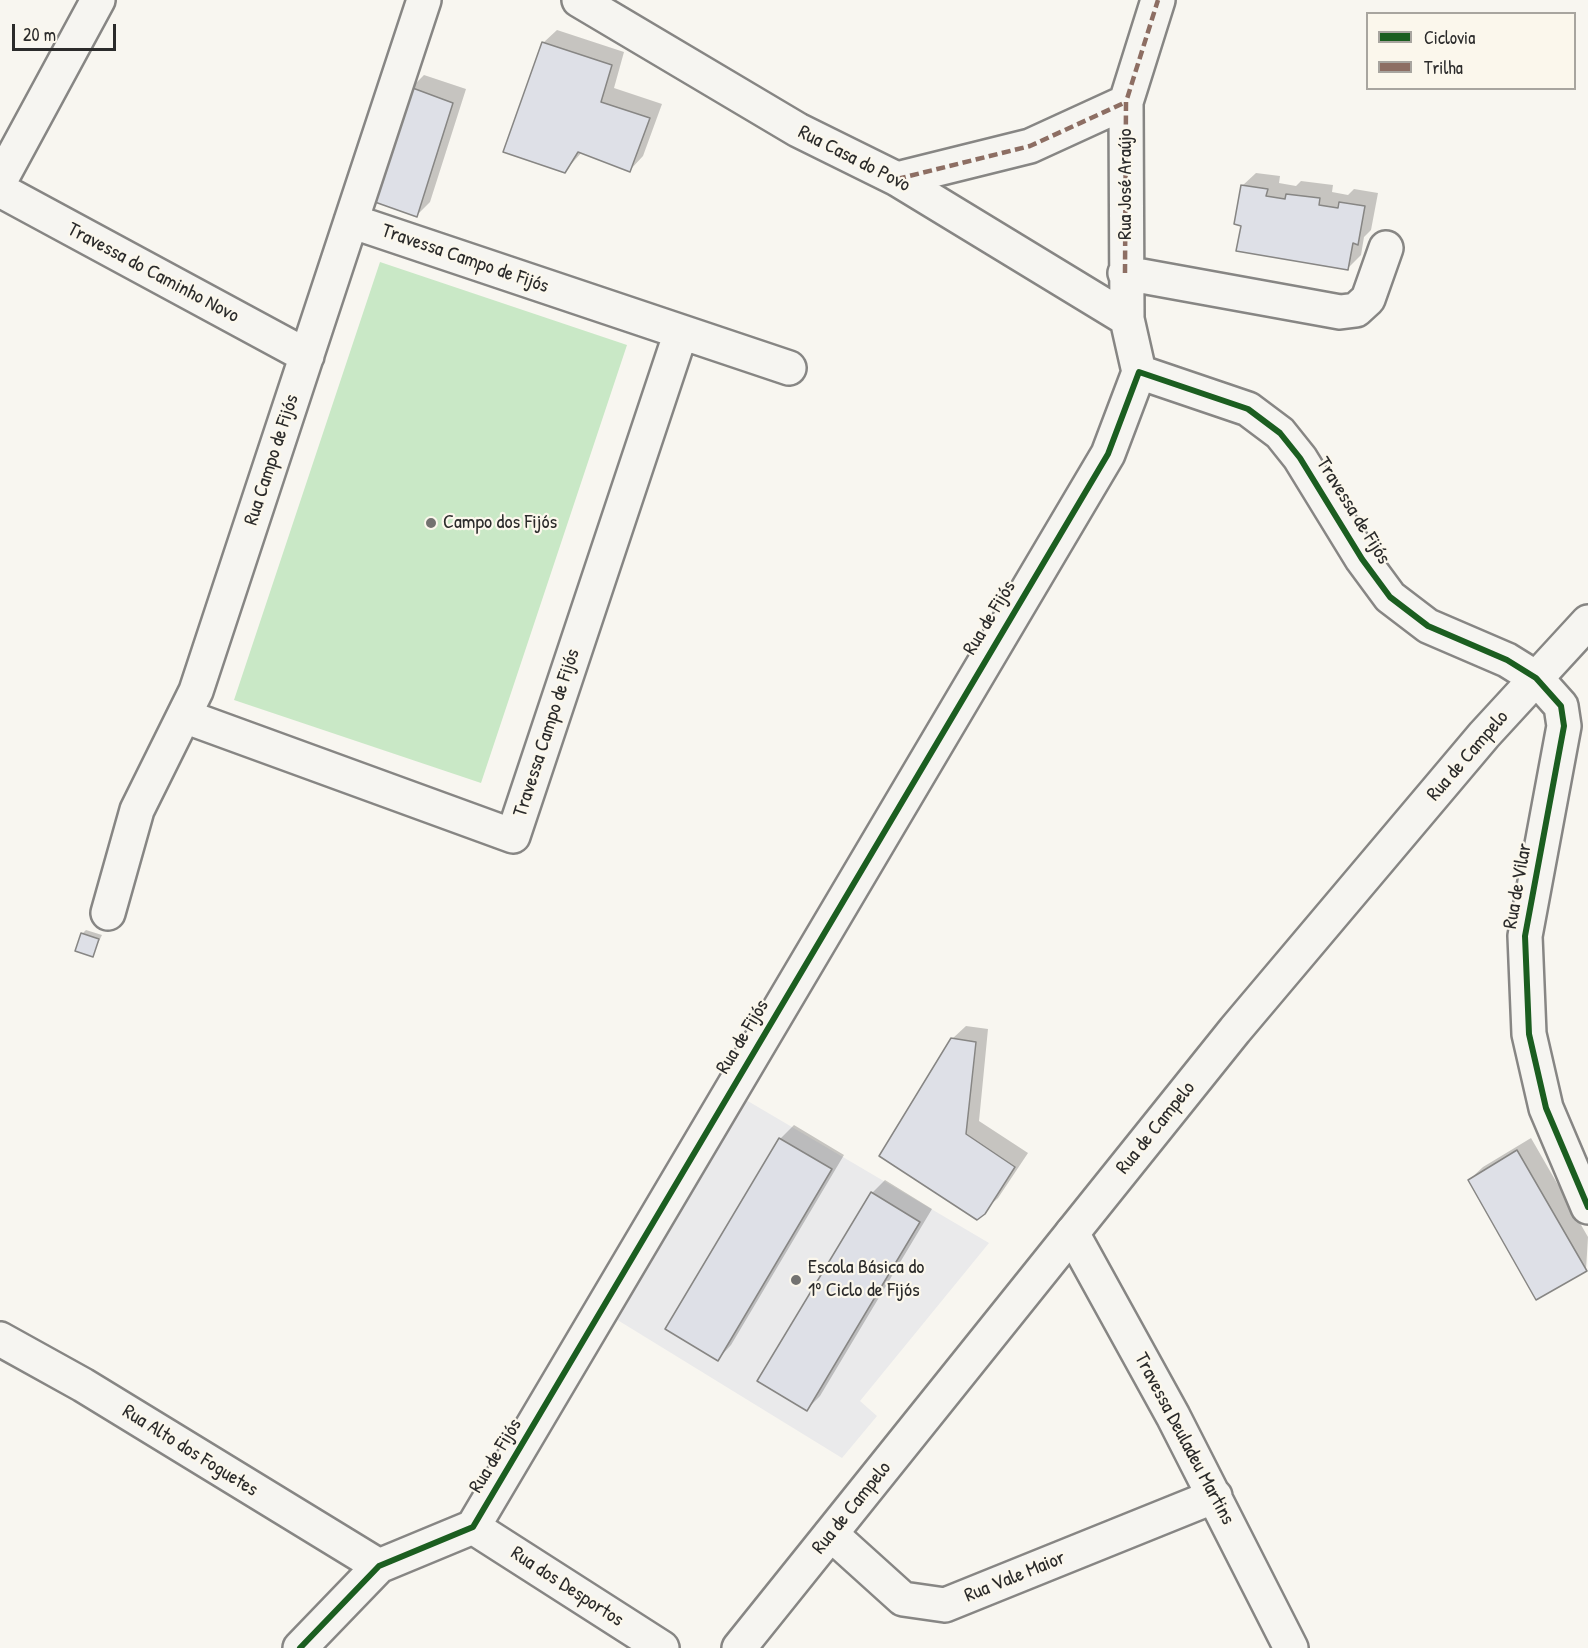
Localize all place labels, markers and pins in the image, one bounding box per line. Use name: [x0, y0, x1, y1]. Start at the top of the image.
place label: Campo dos Fijós: [443, 511, 557, 535]
marker: Campo dos Fijós: [424, 516, 438, 530]
place label: Escola Básica do 1º Ciclo de Fijós: [808, 1256, 924, 1303]
marker: Escola Básica do 1º Ciclo de Fijós: [789, 1273, 803, 1287]

